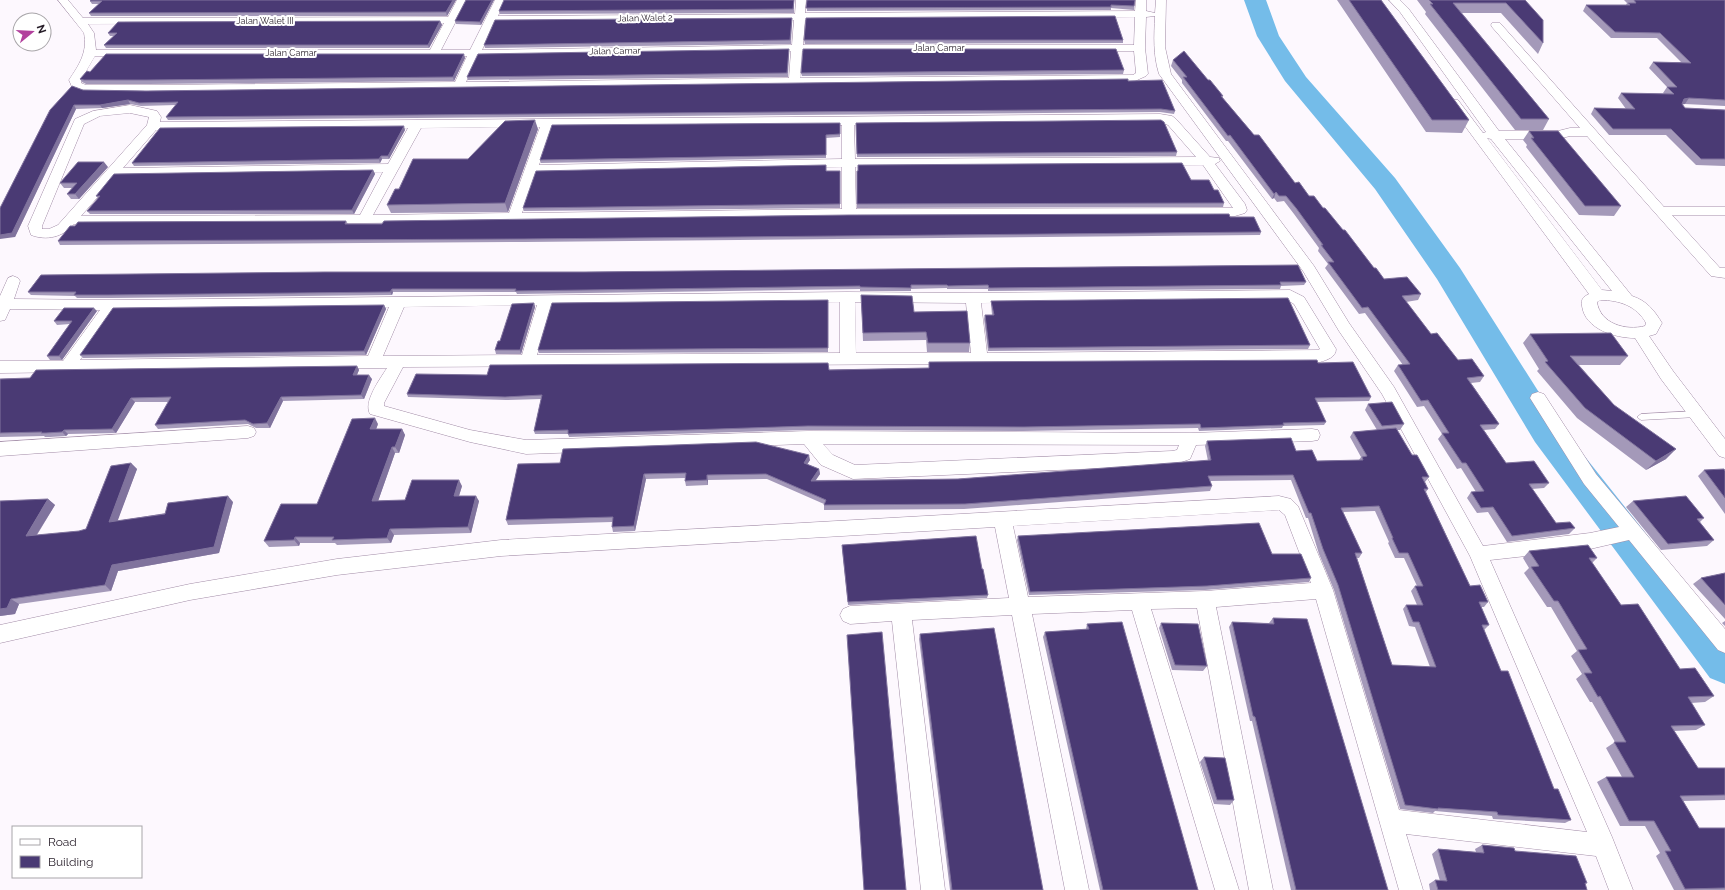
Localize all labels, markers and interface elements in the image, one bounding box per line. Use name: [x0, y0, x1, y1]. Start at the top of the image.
north arrow: [12, 12, 52, 52]
street label: Jalan Walet 2: [617, 13, 673, 23]
street label: Jalan Walet III: [236, 16, 294, 26]
text: N: [34, 23, 49, 35]
street label: Jalan Camar: [913, 43, 966, 53]
street label: Jalan Camar: [589, 46, 642, 56]
street label: Jalan Camar: [265, 48, 318, 58]
legend: [12, 826, 142, 878]
text: Road: [48, 835, 77, 849]
text: Building: [48, 855, 94, 869]

